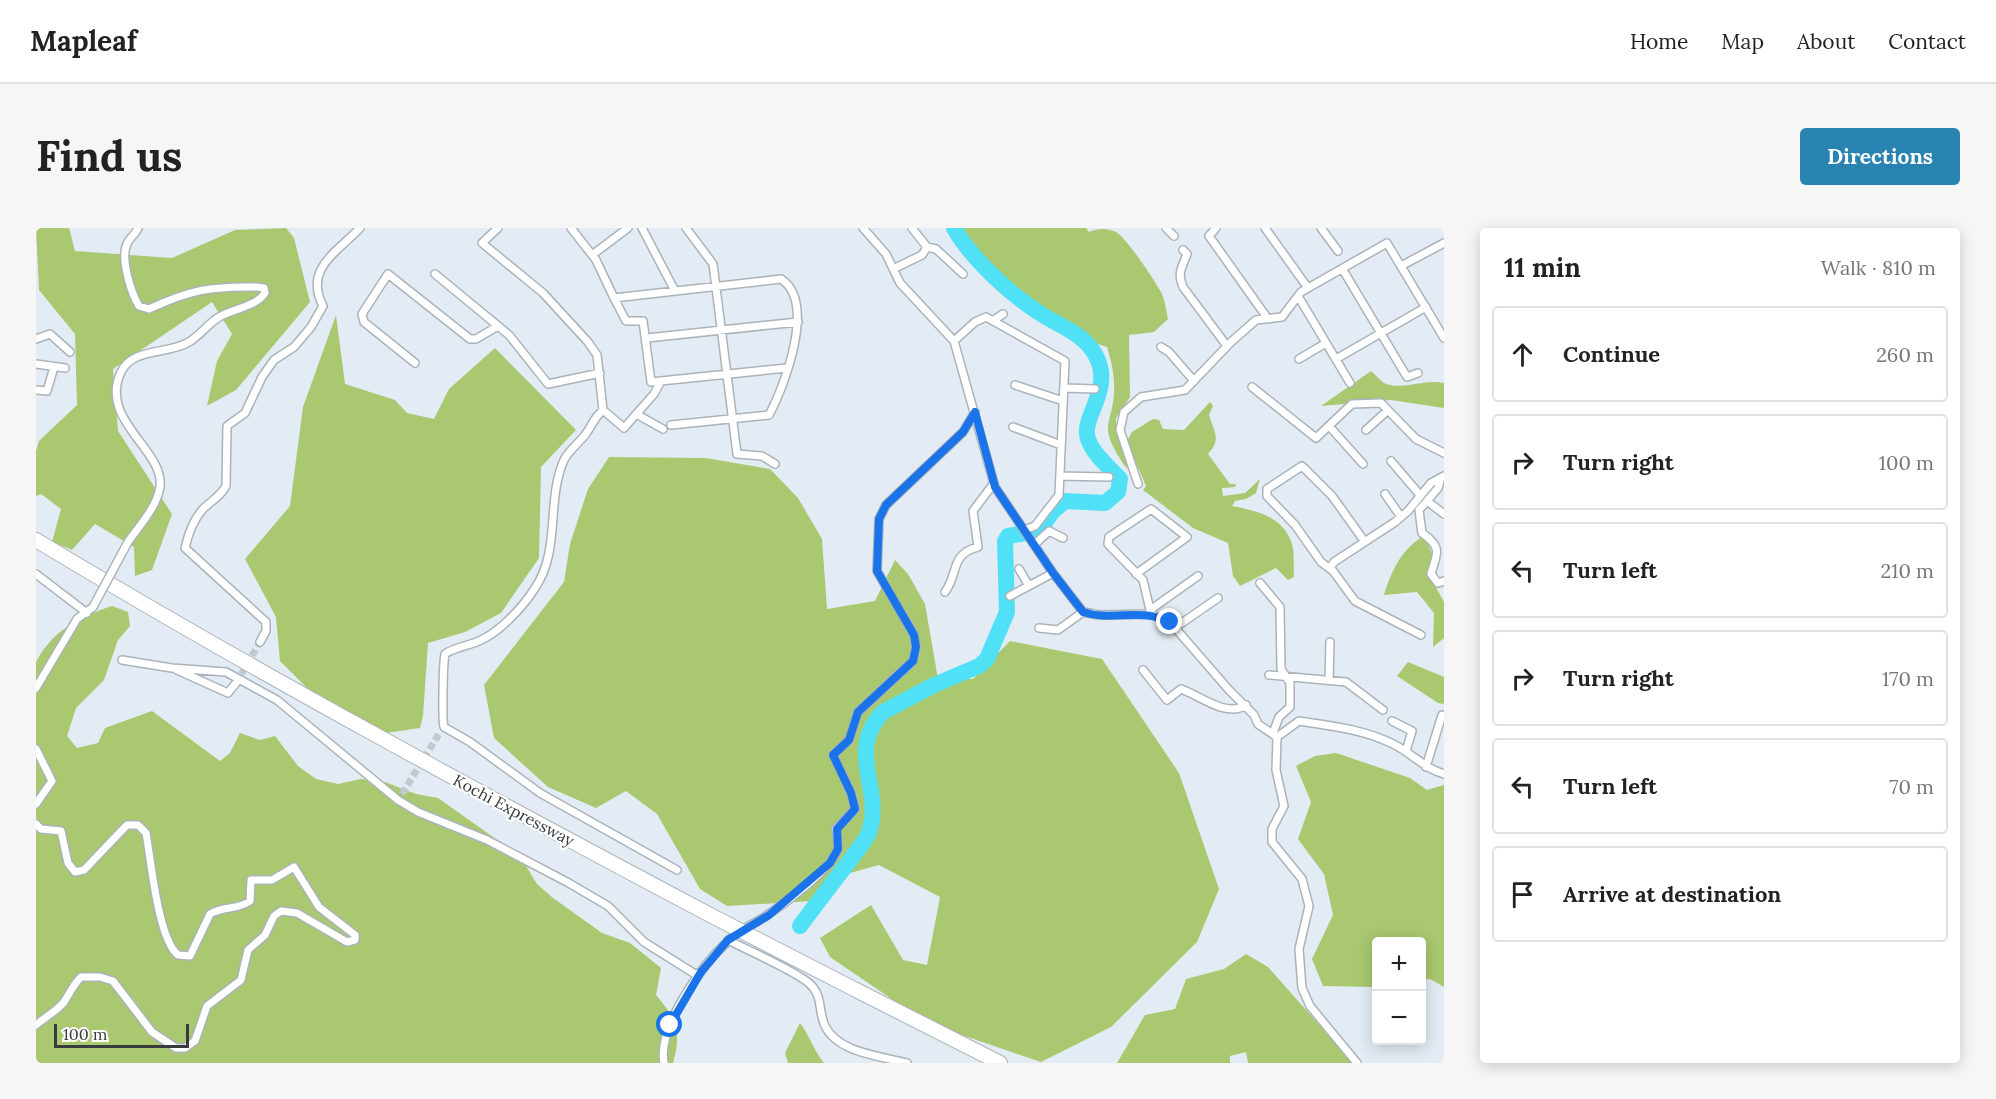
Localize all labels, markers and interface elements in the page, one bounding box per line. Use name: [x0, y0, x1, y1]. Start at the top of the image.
text: Mapleaf: [30, 23, 137, 59]
text: Home: [1630, 28, 1688, 55]
text: Map: [1721, 28, 1764, 55]
text: About: [1797, 28, 1855, 55]
text: Contact: [1888, 28, 1966, 55]
button: Directions: [1800, 128, 1960, 185]
text: Find us: [36, 129, 182, 183]
text: 11 min: [1504, 251, 1581, 284]
text: Walk · 810 m: [1821, 255, 1936, 280]
icon: ahead: [1506, 338, 1539, 371]
text: Continue: [1563, 340, 1660, 368]
text: 260 m: [1876, 342, 1934, 367]
icon: right: [1506, 446, 1539, 479]
text: Turn right: [1563, 448, 1674, 476]
text: 100 m: [1879, 450, 1934, 475]
icon: left: [1506, 554, 1539, 587]
text: Turn left: [1563, 556, 1657, 584]
text: 210 m: [1880, 558, 1934, 583]
route end: [1156, 608, 1182, 634]
icon: right: [1506, 662, 1539, 695]
text: Turn right: [1563, 664, 1674, 692]
text: 170 m: [1882, 666, 1934, 691]
street label: Kochi Expressway: [450, 770, 578, 851]
icon: left: [1506, 770, 1539, 803]
text: Turn left: [1563, 772, 1657, 800]
text: 70 m: [1889, 774, 1934, 799]
icon: arrive: [1506, 878, 1539, 911]
text: Arrive at destination: [1563, 880, 1781, 908]
map controls: [1372, 937, 1426, 1045]
button: +: [1372, 937, 1426, 991]
button: −: [1372, 991, 1426, 1045]
route start: [656, 1011, 682, 1037]
scale bar: [54, 1021, 189, 1048]
text: 100 m: [63, 1024, 107, 1044]

